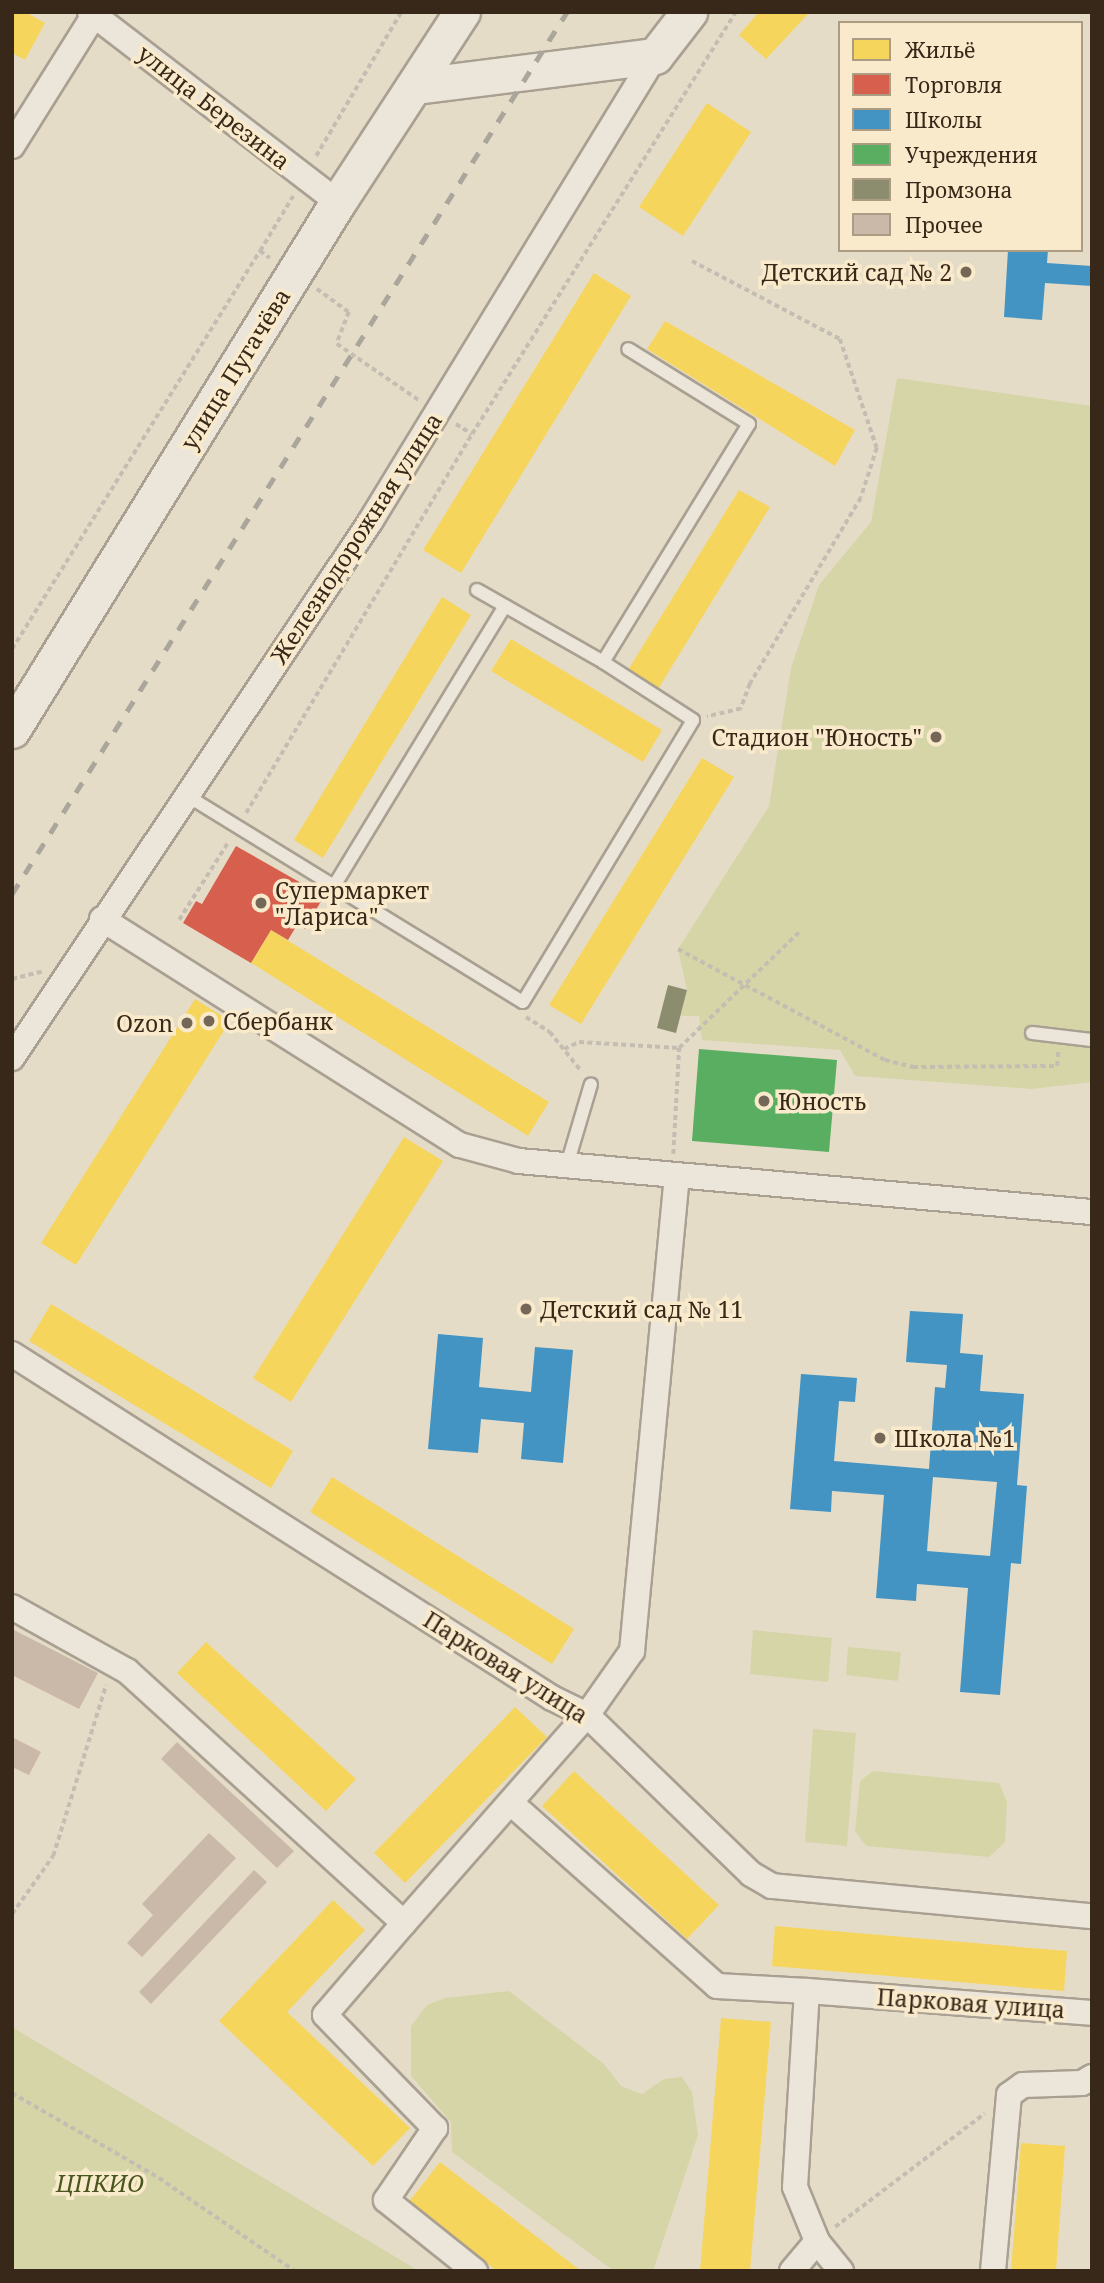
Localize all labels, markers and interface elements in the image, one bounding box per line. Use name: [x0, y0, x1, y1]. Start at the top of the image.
legend: [838, 21, 1083, 252]
text: Жильё: [905, 36, 975, 64]
street label: улица Березина: [132, 39, 296, 175]
text: Торговля: [905, 71, 1002, 99]
text: Школы: [905, 106, 982, 134]
text: Учреждения: [905, 141, 1038, 169]
text: Промзона: [905, 176, 1013, 204]
text: Прочее: [905, 211, 983, 239]
place label: Детский сад № 2: [761, 258, 952, 286]
marker: Детский сад № 2: [958, 264, 974, 280]
street label: улица Пугачёва: [174, 283, 296, 455]
street label: Железнодорожная улица: [265, 407, 447, 669]
place label: Стадион "Юность": [711, 723, 922, 751]
marker: Стадион "Юность": [928, 729, 944, 745]
place label: Супермаркет "Лариса": [275, 876, 429, 930]
marker: Супермаркет "Лариса": [253, 895, 269, 911]
place label: Сбербанк: [223, 1007, 333, 1035]
place label: Ozon: [116, 1009, 173, 1037]
marker: Сбербанк: [201, 1013, 217, 1029]
marker: Ozon: [179, 1015, 195, 1031]
place label: Юность: [778, 1087, 866, 1115]
marker: Юность: [756, 1093, 772, 1109]
place label: Детский сад № 11: [540, 1295, 743, 1323]
marker: Детский сад № 11: [518, 1301, 534, 1317]
place label: Школа №1: [894, 1424, 1015, 1452]
marker: Школа №1: [872, 1430, 888, 1446]
street label: Парковая улица: [419, 1605, 593, 1729]
street label: Парковая улица: [876, 1983, 1066, 2023]
park label: ЦПКИО: [56, 2169, 144, 2197]

